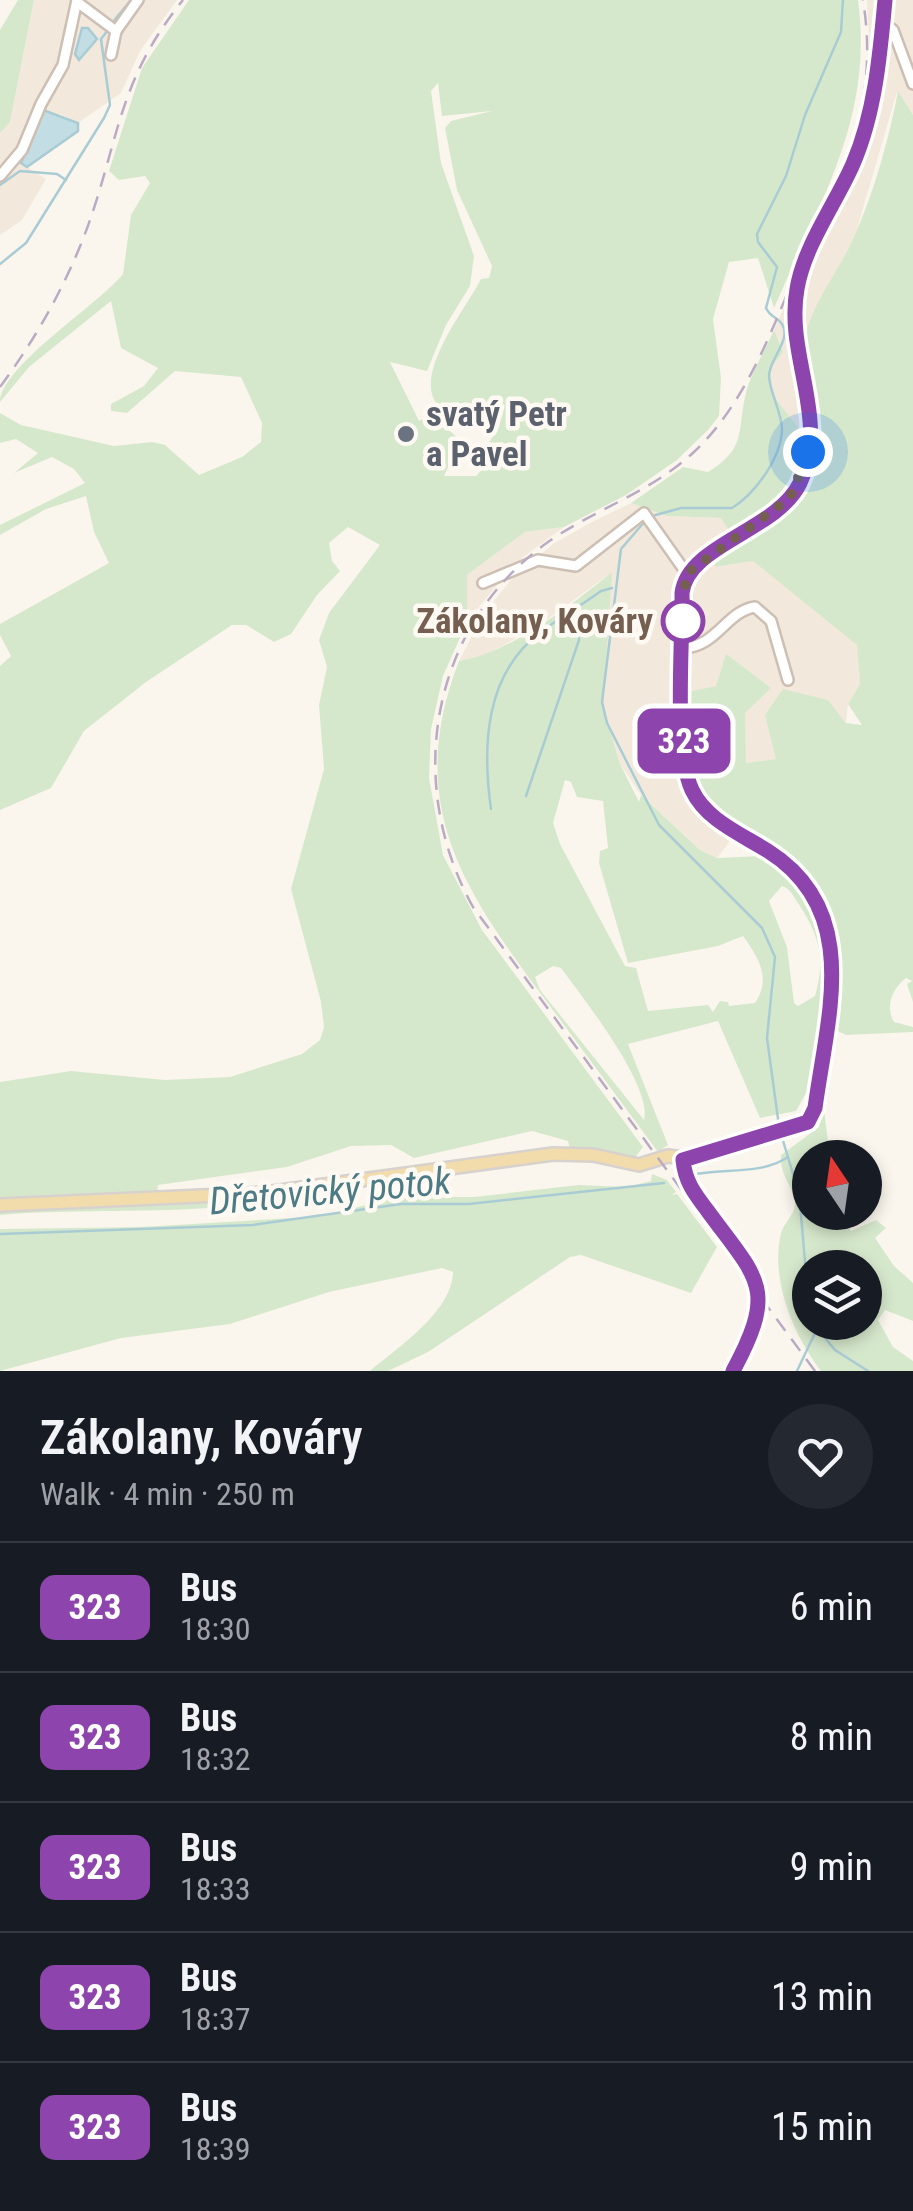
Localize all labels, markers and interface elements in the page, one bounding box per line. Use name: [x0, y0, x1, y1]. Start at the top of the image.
place label: svatý Petr a Pavel: [426, 394, 567, 475]
marker: svatý Petr a Pavel: [395, 423, 417, 445]
your location: [783, 427, 833, 477]
marker: Zákolany, Kováry: [662, 600, 704, 642]
place label: Zákolany, Kováry: [416, 601, 653, 642]
line badge: 323: [626, 708, 742, 774]
text: 323: [657, 721, 711, 762]
north arrow: [792, 1140, 882, 1230]
map controls: [792, 1140, 882, 1340]
water label: Dřetovický potok: [207, 1158, 454, 1223]
button: layers: [792, 1250, 882, 1340]
button: heart: [768, 1404, 873, 1509]
text: Zákolany, Kováry: [40, 1409, 363, 1466]
text: Walk · 4 min · 250 m: [40, 1475, 295, 1513]
text: Bus: [180, 1566, 237, 1610]
text: 6 min: [790, 1585, 873, 1629]
text: 323: [68, 1587, 122, 1628]
text: 18:30: [180, 1610, 251, 1648]
text: Bus: [180, 1696, 237, 1740]
text: 8 min: [790, 1715, 873, 1759]
text: 323: [68, 1717, 122, 1758]
text: 18:32: [180, 1740, 251, 1778]
text: Bus: [180, 1826, 237, 1870]
text: 9 min: [790, 1845, 873, 1889]
text: 323: [68, 1847, 122, 1888]
text: 18:33: [180, 1870, 251, 1908]
text: Bus: [180, 1956, 237, 2000]
text: 13 min: [771, 1975, 873, 2019]
text: 323: [68, 1977, 122, 2018]
text: 18:37: [180, 2000, 251, 2038]
text: Bus: [180, 2086, 237, 2130]
text: 15 min: [771, 2105, 873, 2149]
text: 323: [68, 2107, 122, 2148]
text: 18:39: [180, 2130, 251, 2168]

